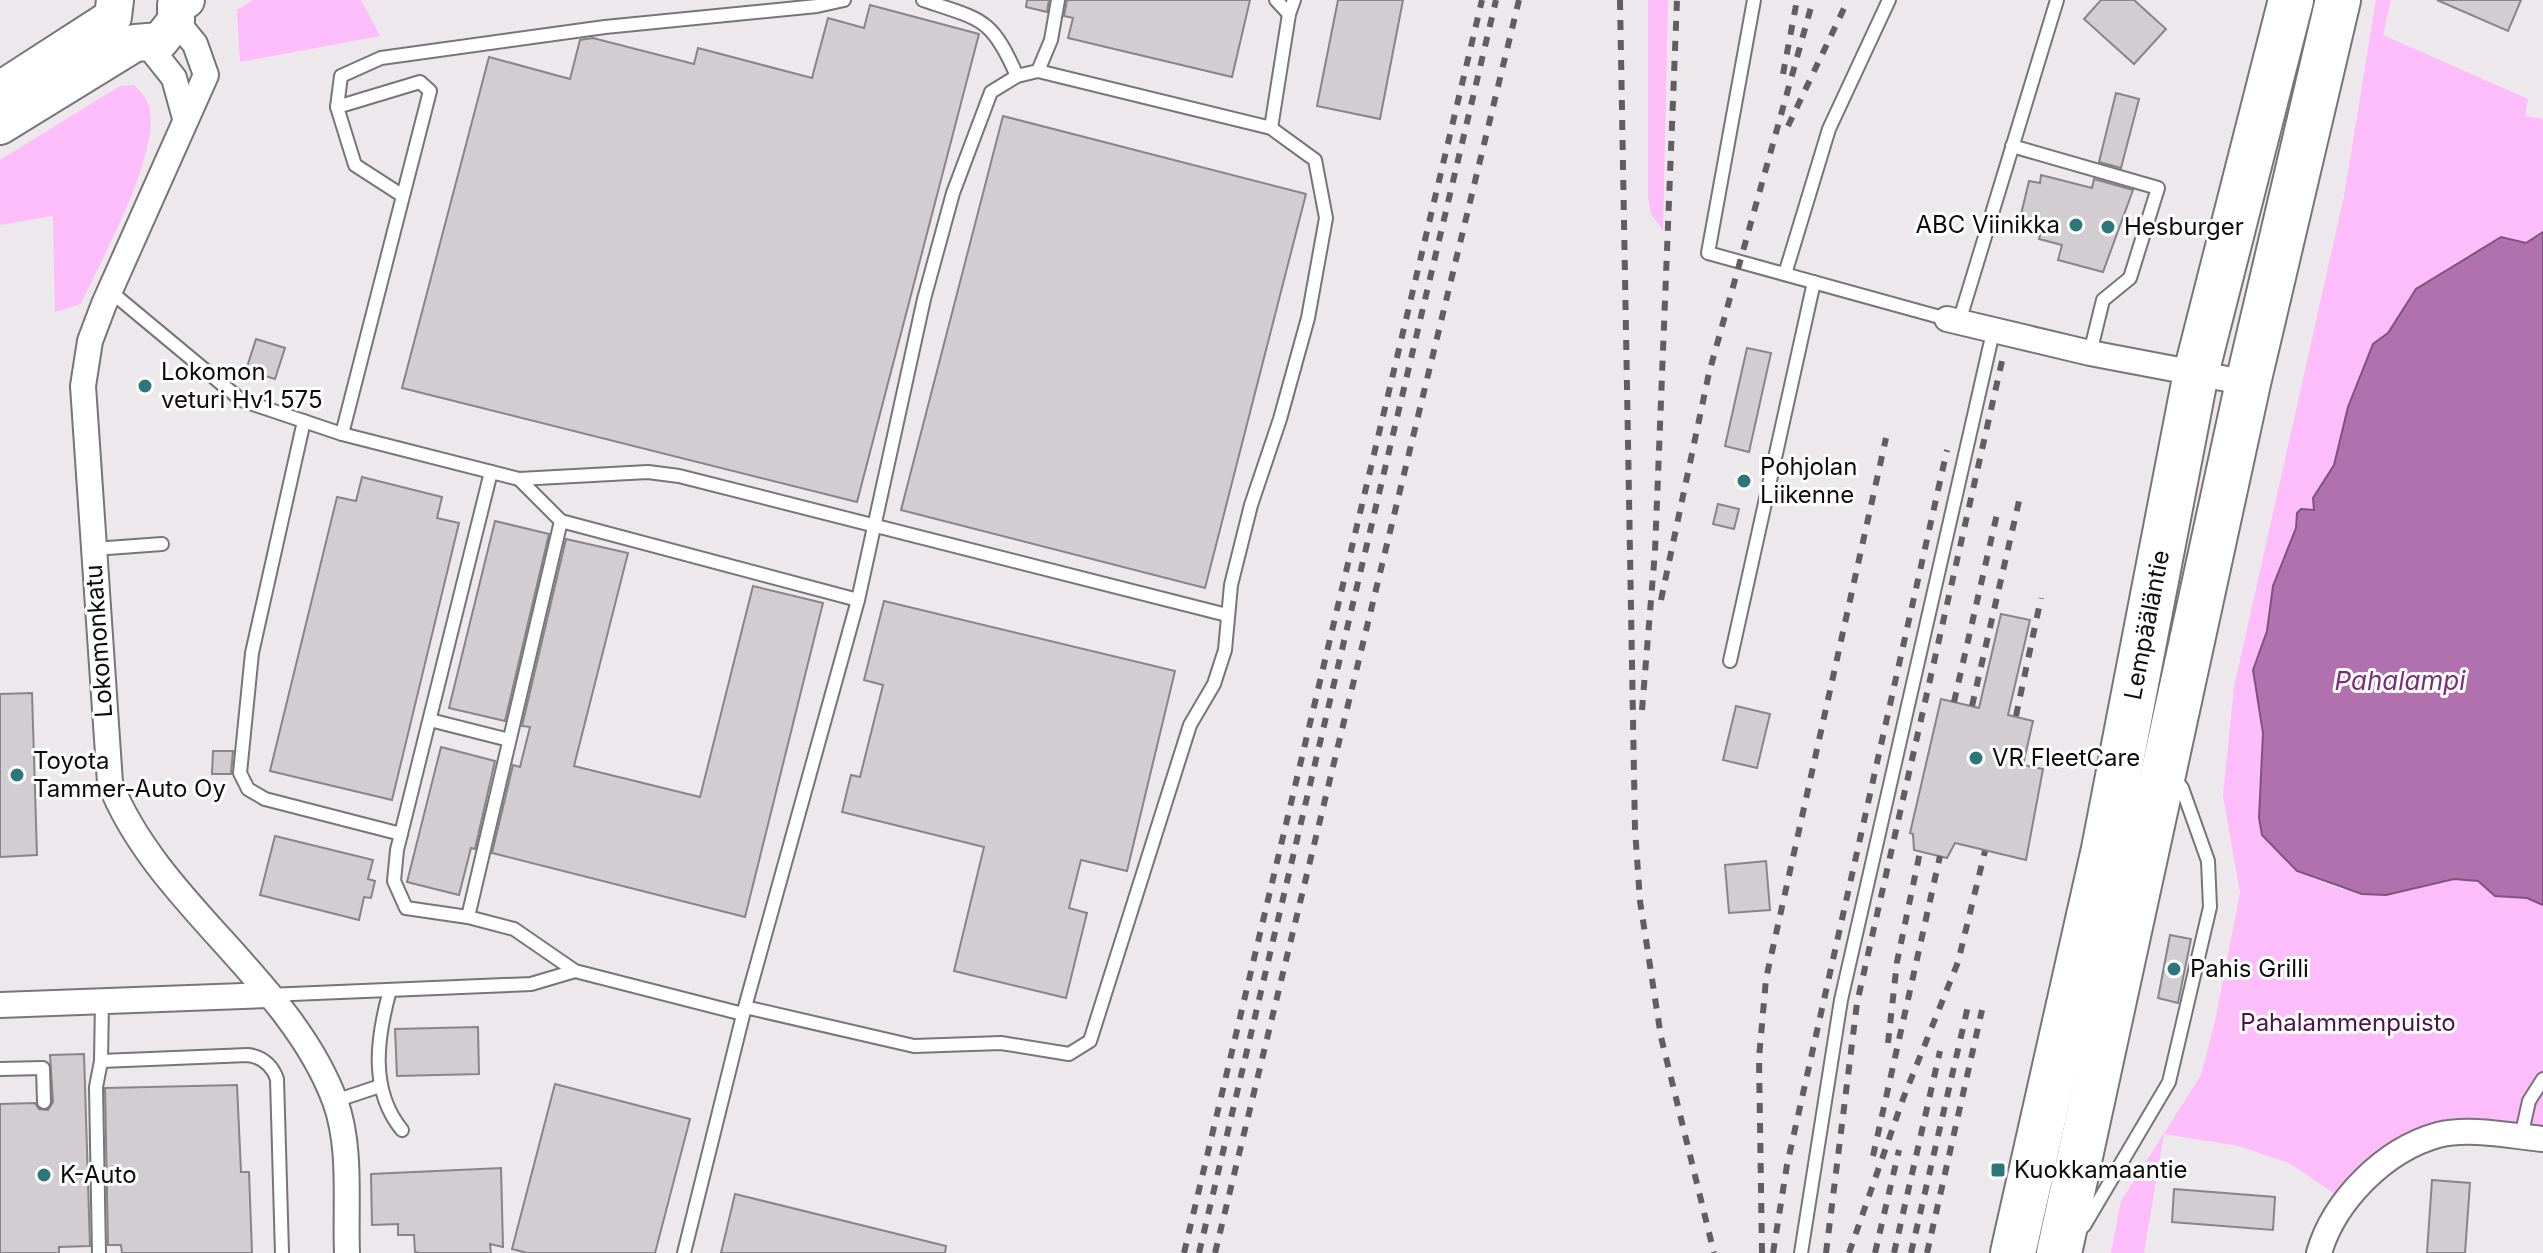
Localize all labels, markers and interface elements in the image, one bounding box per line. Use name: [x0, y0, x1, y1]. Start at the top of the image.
place label: ABC Viinikka: [1915, 210, 2060, 239]
place label: Hesburger: [2124, 212, 2244, 241]
marker: ABC Viinikka: [2067, 216, 2085, 234]
marker: Hesburger: [2099, 218, 2117, 236]
place label: Lokomon veturi Hv1 575: [161, 357, 323, 414]
marker: Lokomon veturi Hv1 575: [136, 377, 154, 395]
place label: Pohjolan Liikenne: [1760, 452, 1857, 509]
marker: Pohjolan Liikenne: [1735, 472, 1753, 490]
street label: Lempääläntie: [2118, 548, 2175, 702]
street label: Lokomonkatu: [79, 564, 118, 719]
water label: Pahalampi: [2334, 665, 2466, 696]
place label: VR FleetCare: [1992, 743, 2140, 772]
place label: Toyota Tammer-Auto Oy: [33, 746, 226, 803]
marker: VR FleetCare: [1967, 749, 1985, 767]
marker: Toyota Tammer-Auto Oy: [8, 766, 26, 784]
place label: Pahis Grilli: [2190, 954, 2309, 983]
marker: Pahis Grilli: [2165, 960, 2183, 978]
park label: Pahalammenpuisto: [2240, 1008, 2456, 1037]
place label: Kuokkamaantie: [2014, 1155, 2188, 1184]
place label: K-Auto: [60, 1160, 137, 1189]
marker: Kuokkamaantie: [1989, 1161, 2007, 1179]
marker: K-Auto: [35, 1166, 53, 1184]

